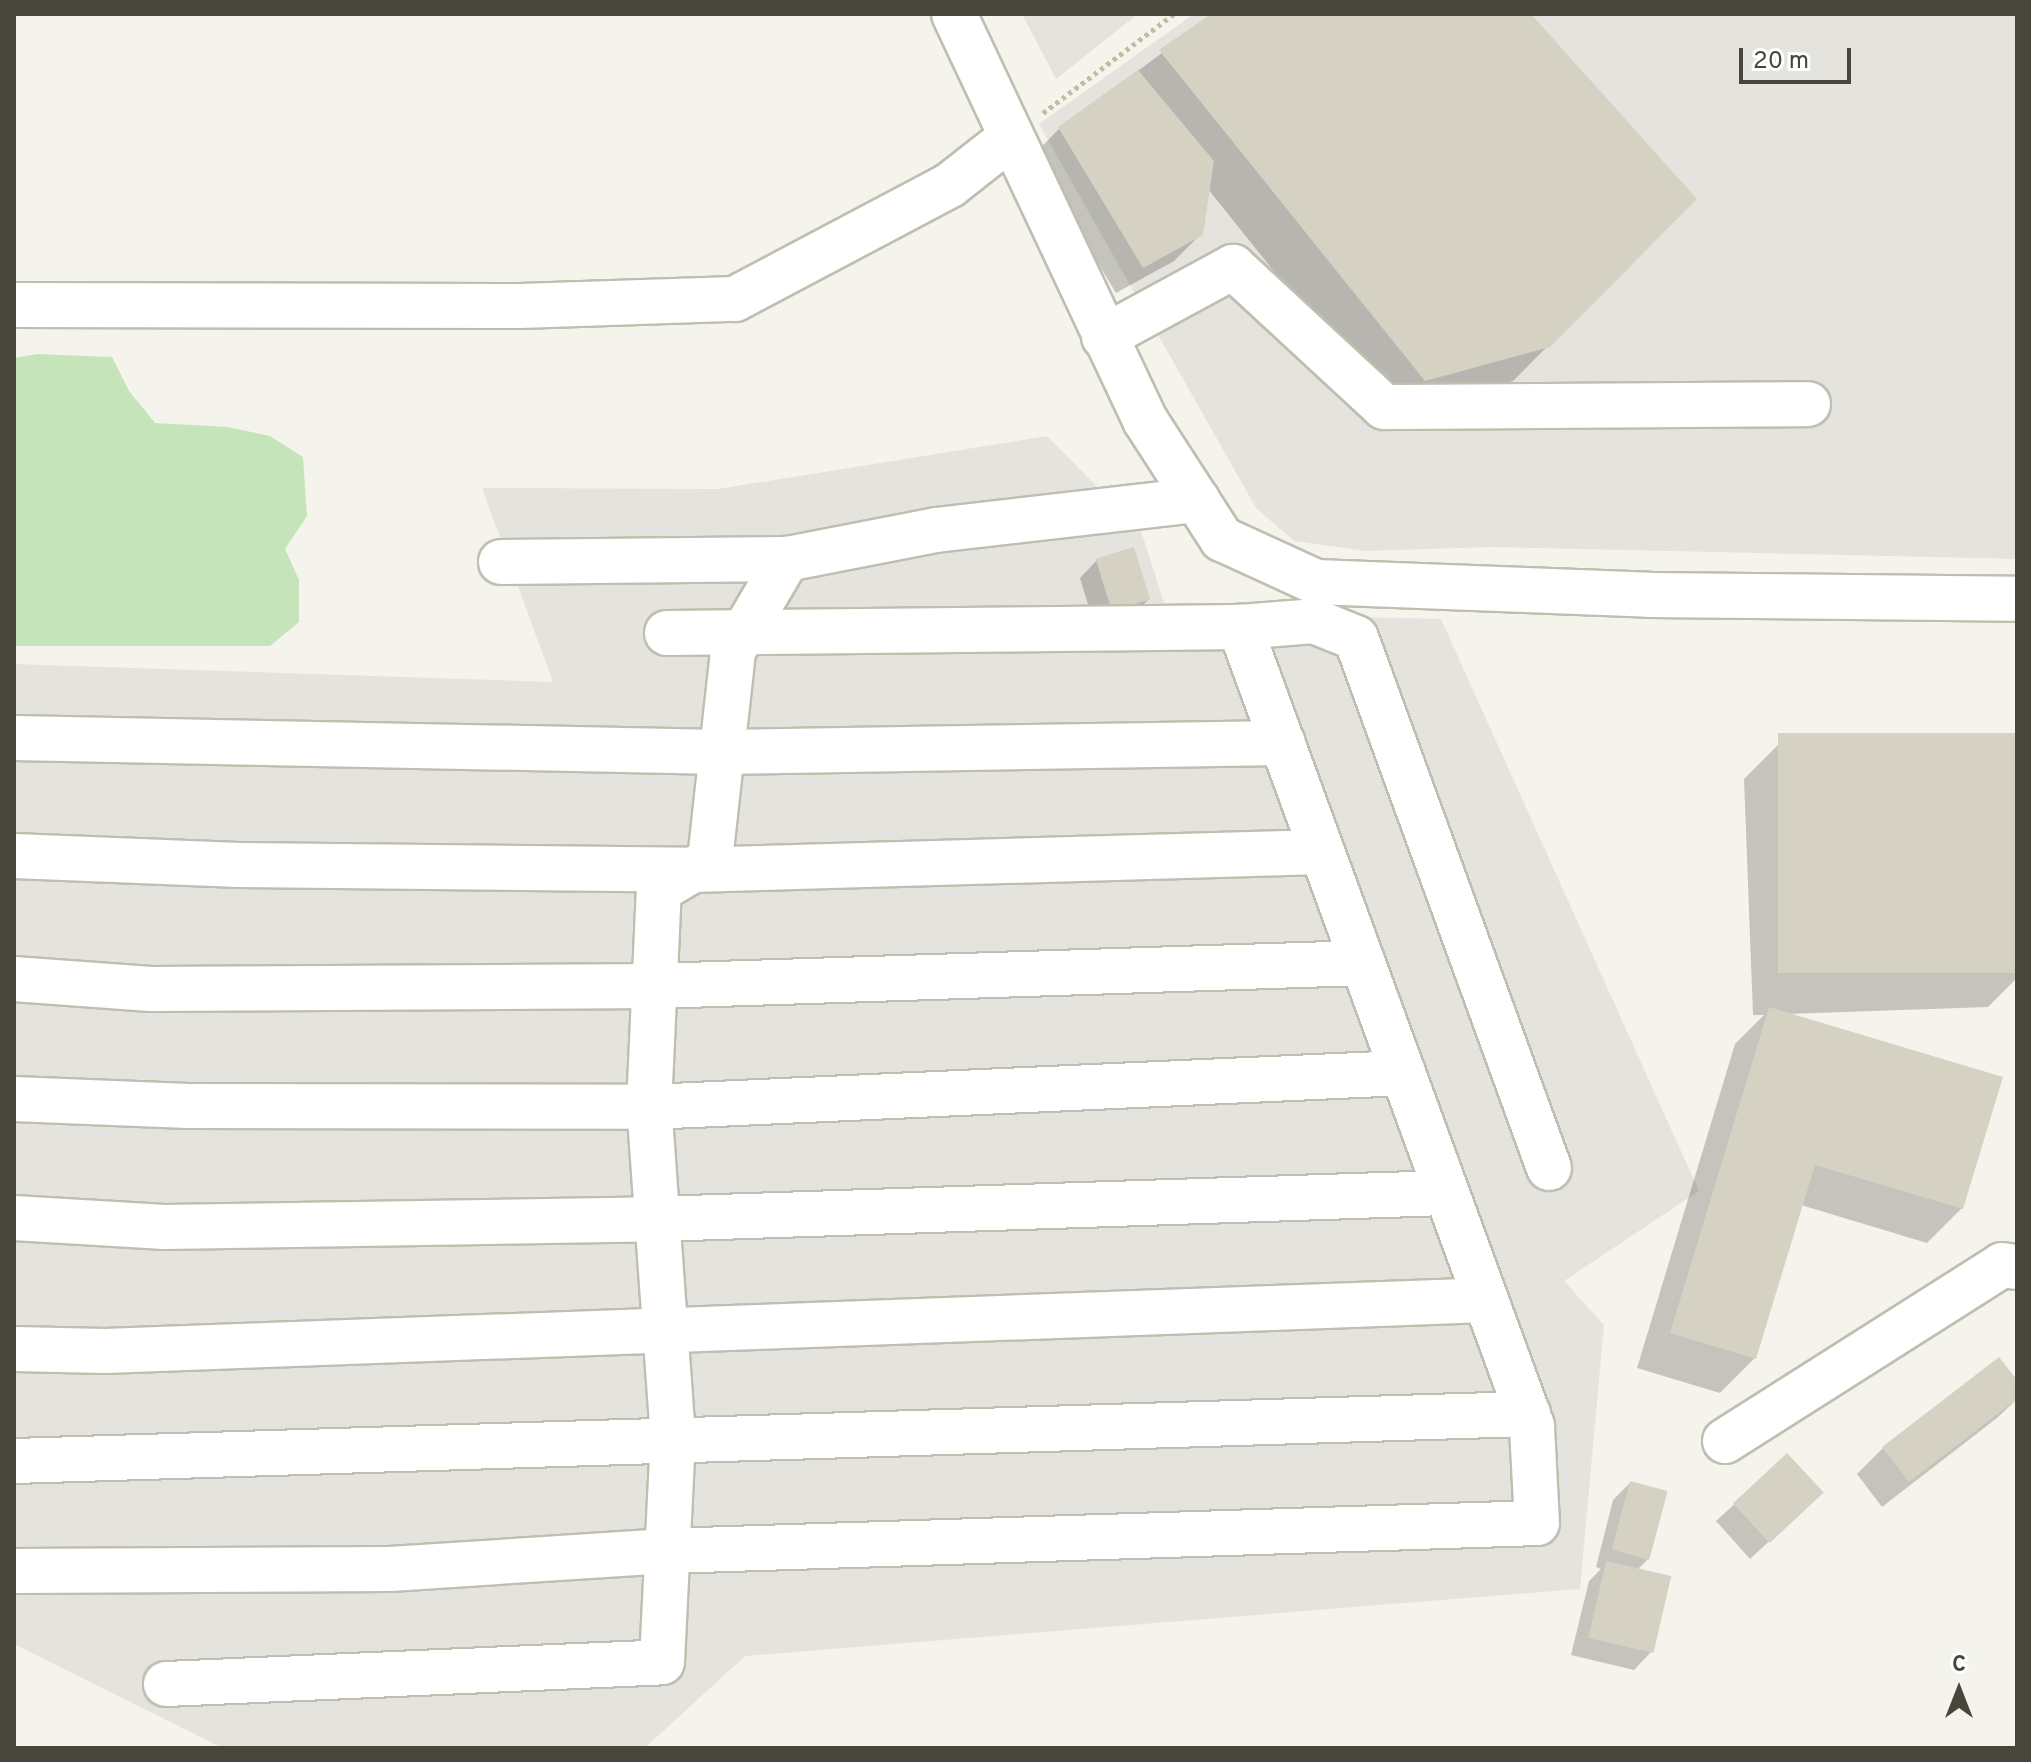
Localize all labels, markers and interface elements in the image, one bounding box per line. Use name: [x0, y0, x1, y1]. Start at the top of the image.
scale bar: [1743, 32, 1855, 82]
text: 20 m: [1753, 47, 1809, 77]
north arrow: [1919, 1650, 1999, 1730]
text: С: [1952, 1652, 1966, 1679]

